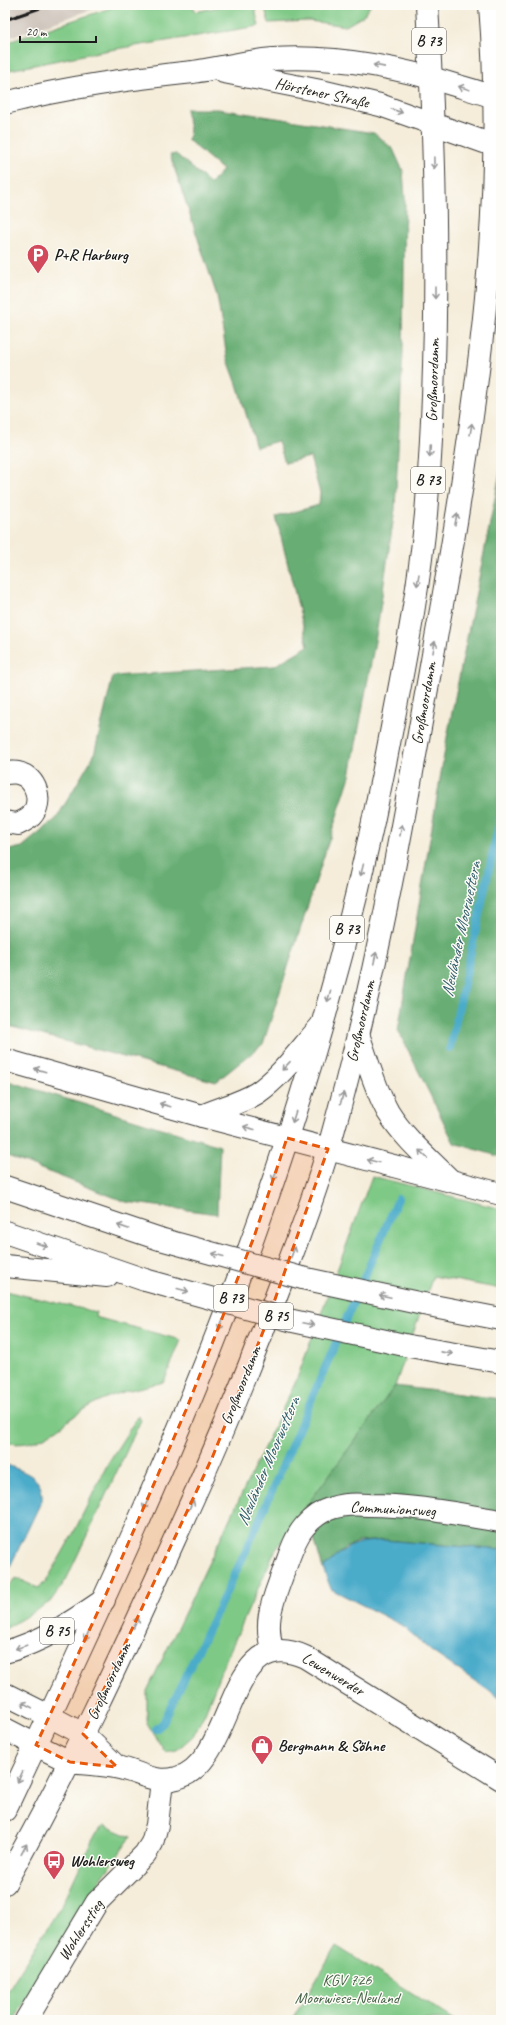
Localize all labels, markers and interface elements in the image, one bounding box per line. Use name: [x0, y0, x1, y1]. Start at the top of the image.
scale bar: [20, 18, 96, 44]
text: 20 m: [26, 24, 48, 40]
road number: B 73: [412, 28, 446, 54]
one-way arrow: [373, 61, 386, 69]
street label: Hörstener Straße: [273, 73, 372, 113]
one-way arrow: [458, 84, 471, 91]
one-way arrow: [390, 108, 402, 116]
one-way arrow: [430, 156, 438, 169]
parking icon: P+R Harburg: [25, 242, 51, 275]
place label: P+R Harburg: [54, 245, 129, 265]
one-way arrow: [431, 286, 439, 299]
street label: Großmoordamm: [422, 337, 444, 422]
one-way arrow: [468, 422, 476, 435]
one-way arrow: [426, 444, 433, 457]
road number: B 73: [411, 467, 445, 493]
one-way arrow: [452, 513, 460, 526]
one-way arrow: [414, 573, 422, 586]
one-way arrow: [430, 641, 438, 654]
street label: Großmoordamm: [407, 659, 441, 746]
one-way arrow: [397, 824, 405, 837]
water label: Neuländer Moorwettern: [436, 857, 486, 999]
one-way arrow: [358, 863, 366, 876]
road number: B 73: [330, 916, 364, 942]
one-way arrow: [372, 952, 380, 965]
street label: Großmoordamm: [342, 977, 380, 1064]
one-way arrow: [325, 989, 332, 1002]
one-way arrow: [282, 1060, 291, 1070]
one-way arrow: [33, 1066, 46, 1073]
one-way arrow: [339, 1092, 346, 1105]
one-way arrow: [158, 1101, 171, 1108]
one-way arrow: [290, 1110, 297, 1123]
one-way arrow: [243, 1124, 256, 1131]
one-way arrow: [418, 1149, 428, 1159]
one-way arrow: [367, 1156, 380, 1164]
one-way arrow: [270, 1169, 278, 1181]
one-way arrow: [117, 1222, 129, 1230]
one-way arrow: [35, 1241, 47, 1249]
one-way arrow: [290, 1246, 297, 1259]
one-way arrow: [212, 1251, 225, 1258]
road number: B 73: [214, 1285, 248, 1311]
one-way arrow: [176, 1287, 189, 1295]
one-way arrow: [379, 1292, 392, 1300]
road number: B 75: [259, 1303, 293, 1329]
one-way arrow: [216, 1317, 224, 1329]
one-way arrow: [301, 1321, 314, 1329]
street label: Großmoordamm: [216, 1341, 266, 1427]
one-way arrow: [440, 1350, 453, 1358]
water label: Neuländer Moorwettern: [231, 1391, 305, 1529]
one-way arrow: [141, 1497, 149, 1509]
street label: Communionsweg: [350, 1497, 438, 1521]
one-way arrow: [187, 1499, 195, 1511]
one-way arrow: [133, 1617, 140, 1629]
road number: B 75: [40, 1618, 74, 1644]
one-way arrow: [83, 1629, 90, 1641]
street label: Großmoordamm: [82, 1638, 136, 1723]
one-way arrow: [15, 1644, 28, 1651]
street label: Lewenwerder: [298, 1648, 369, 1701]
one-way arrow: [21, 1700, 33, 1708]
shop icon: Bergmann & Söhne: [249, 1733, 275, 1766]
place label: Bergmann & Söhne: [278, 1736, 386, 1756]
one-way arrow: [16, 1771, 23, 1783]
one-way arrow: [21, 1843, 28, 1855]
bus stop icon: Wohlersweg: [41, 1848, 67, 1881]
place label: Wohlersweg: [70, 1851, 135, 1871]
street label: Wohlersstieg: [54, 1895, 109, 1964]
park label: KGV 726 Moorwiese-Neuland: [295, 1970, 402, 2008]

